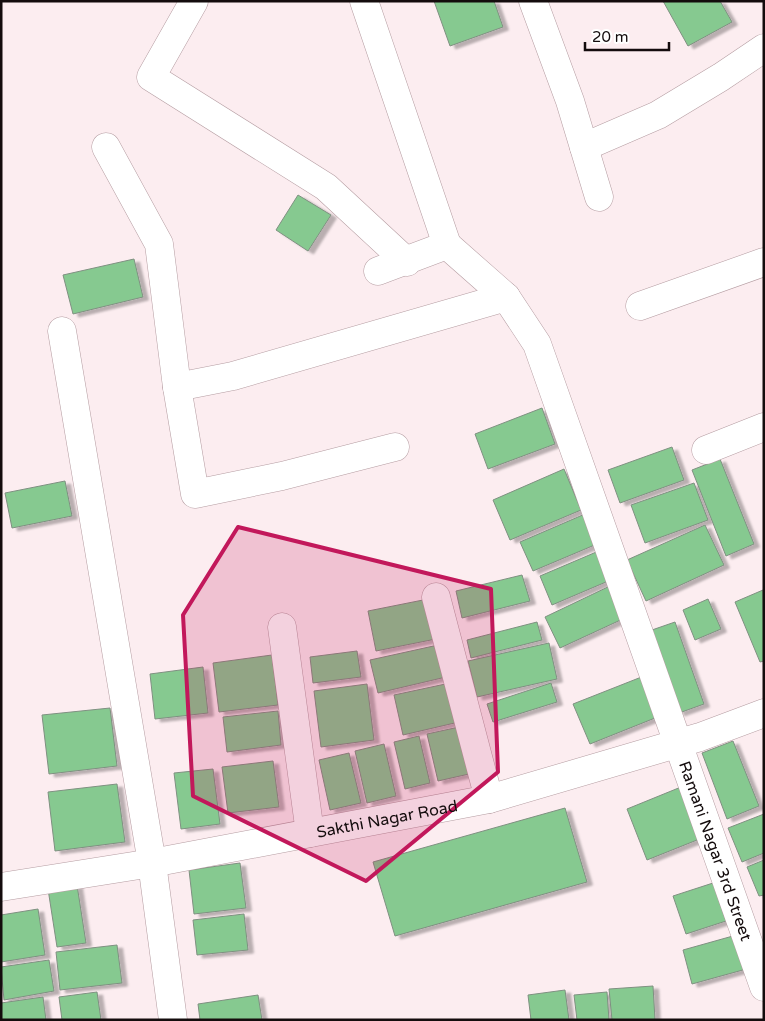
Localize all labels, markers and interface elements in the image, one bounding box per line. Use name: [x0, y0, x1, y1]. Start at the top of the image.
scale bar: [585, 20, 669, 52]
text: 20 m: [592, 28, 629, 46]
street label: Ramani Nagar 3rd Street: [674, 758, 756, 944]
street label: Sakthi Nagar Road: [315, 796, 459, 843]

